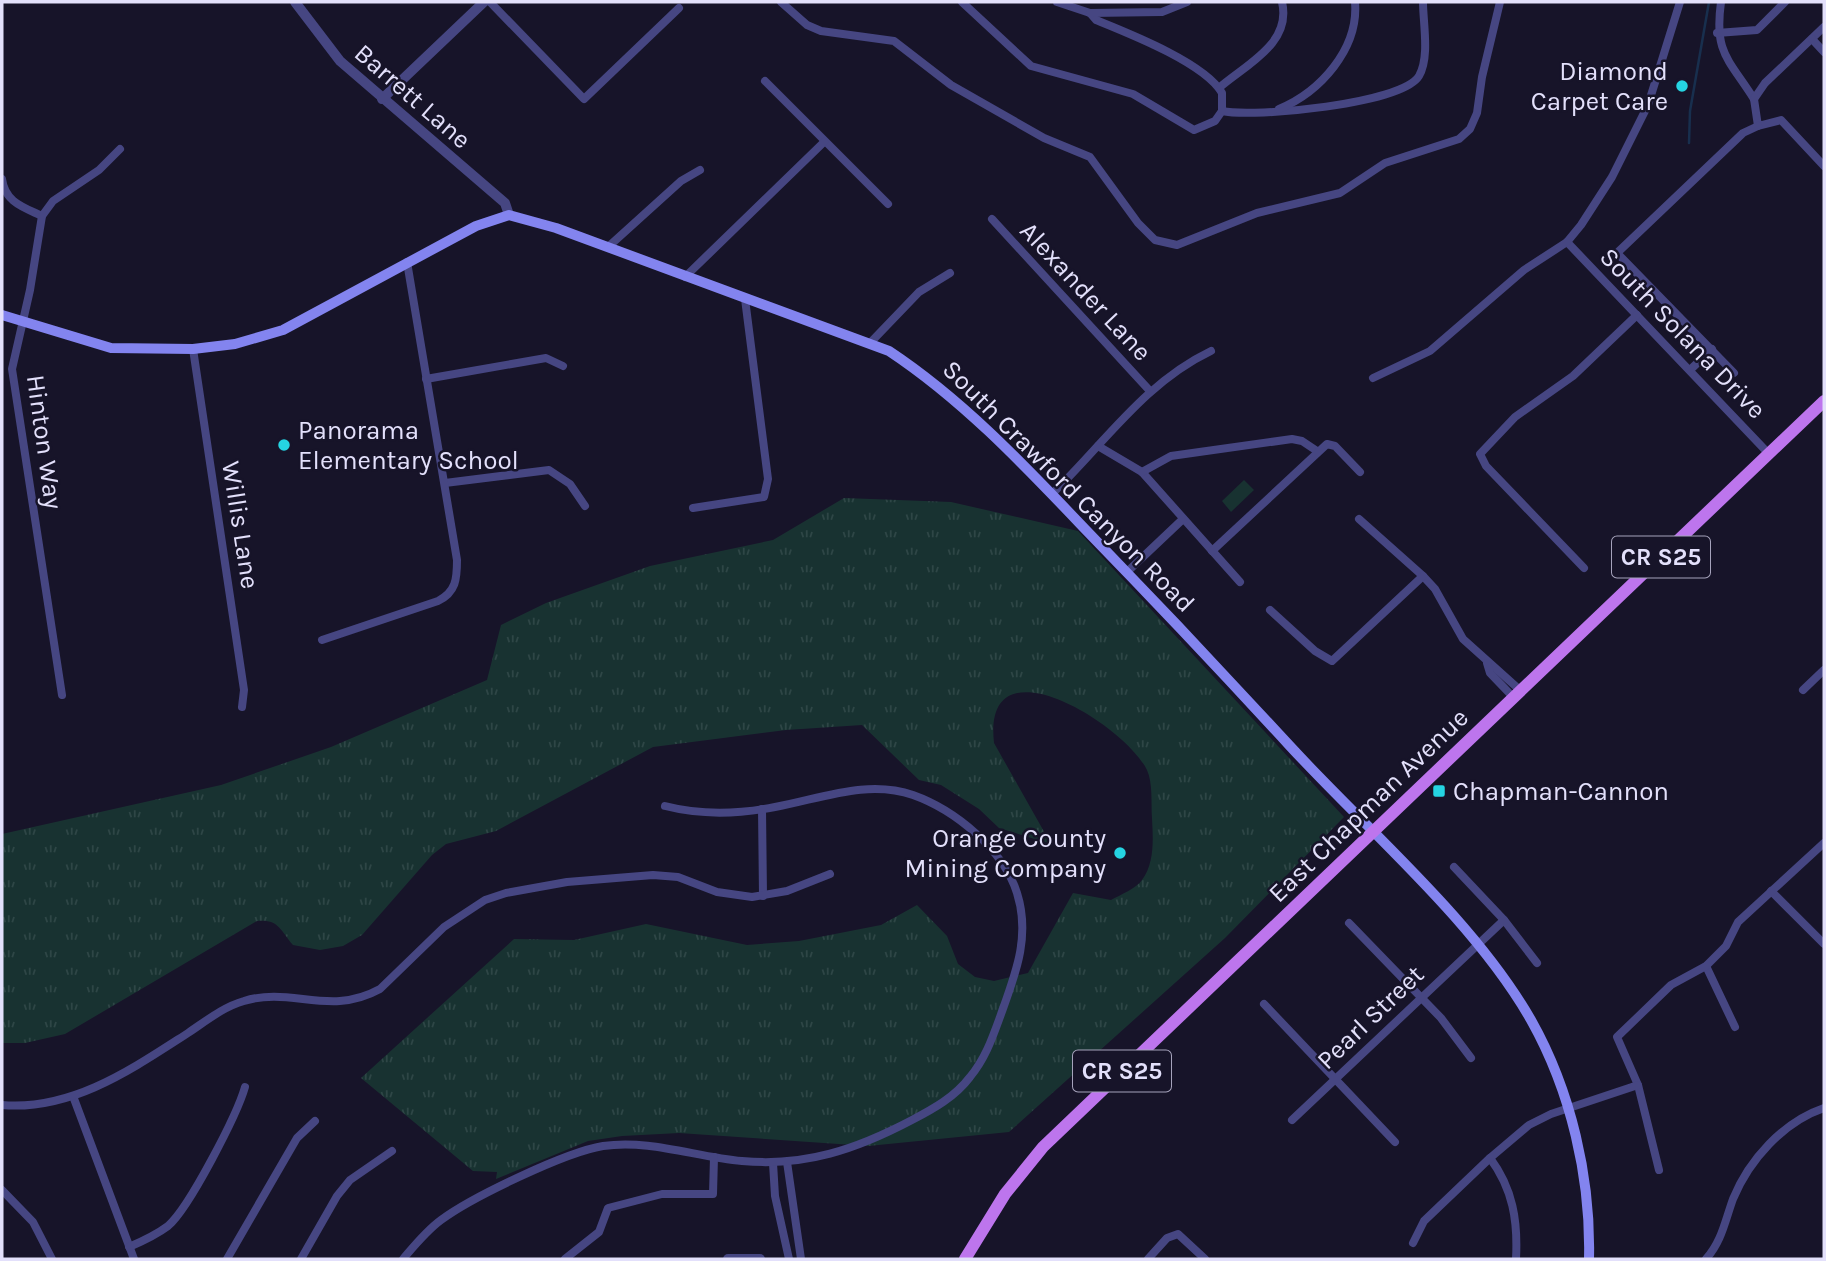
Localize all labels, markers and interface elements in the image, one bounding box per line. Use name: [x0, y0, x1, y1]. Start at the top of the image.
street label: Barrett Lane: [348, 37, 477, 155]
place label: Diamond Carpet Care: [1531, 56, 1668, 117]
marker: Diamond Carpet Care: [1674, 78, 1690, 94]
street label: Alexander Lane: [1013, 215, 1158, 367]
street label: South Solana Drive: [1593, 241, 1772, 425]
street label: South Crawford Canyon Road: [936, 354, 1201, 619]
street label: Hinton Way: [20, 373, 69, 511]
place label: Panorama Elementary School: [298, 415, 519, 476]
marker: Panorama Elementary School: [276, 437, 292, 453]
street label: Willis Lane: [215, 459, 266, 591]
road number: CR S25: [1612, 536, 1710, 578]
street label: East Chapman Avenue: [1262, 702, 1475, 909]
place label: Chapman-Cannon: [1453, 776, 1669, 807]
marker: Chapman-Cannon: [1431, 783, 1447, 799]
place label: Orange County Mining Company: [904, 823, 1106, 884]
marker: Orange County Mining Company: [1112, 845, 1128, 861]
street label: Pearl Street: [1311, 959, 1430, 1076]
road number: CR S25: [1073, 1050, 1171, 1092]

